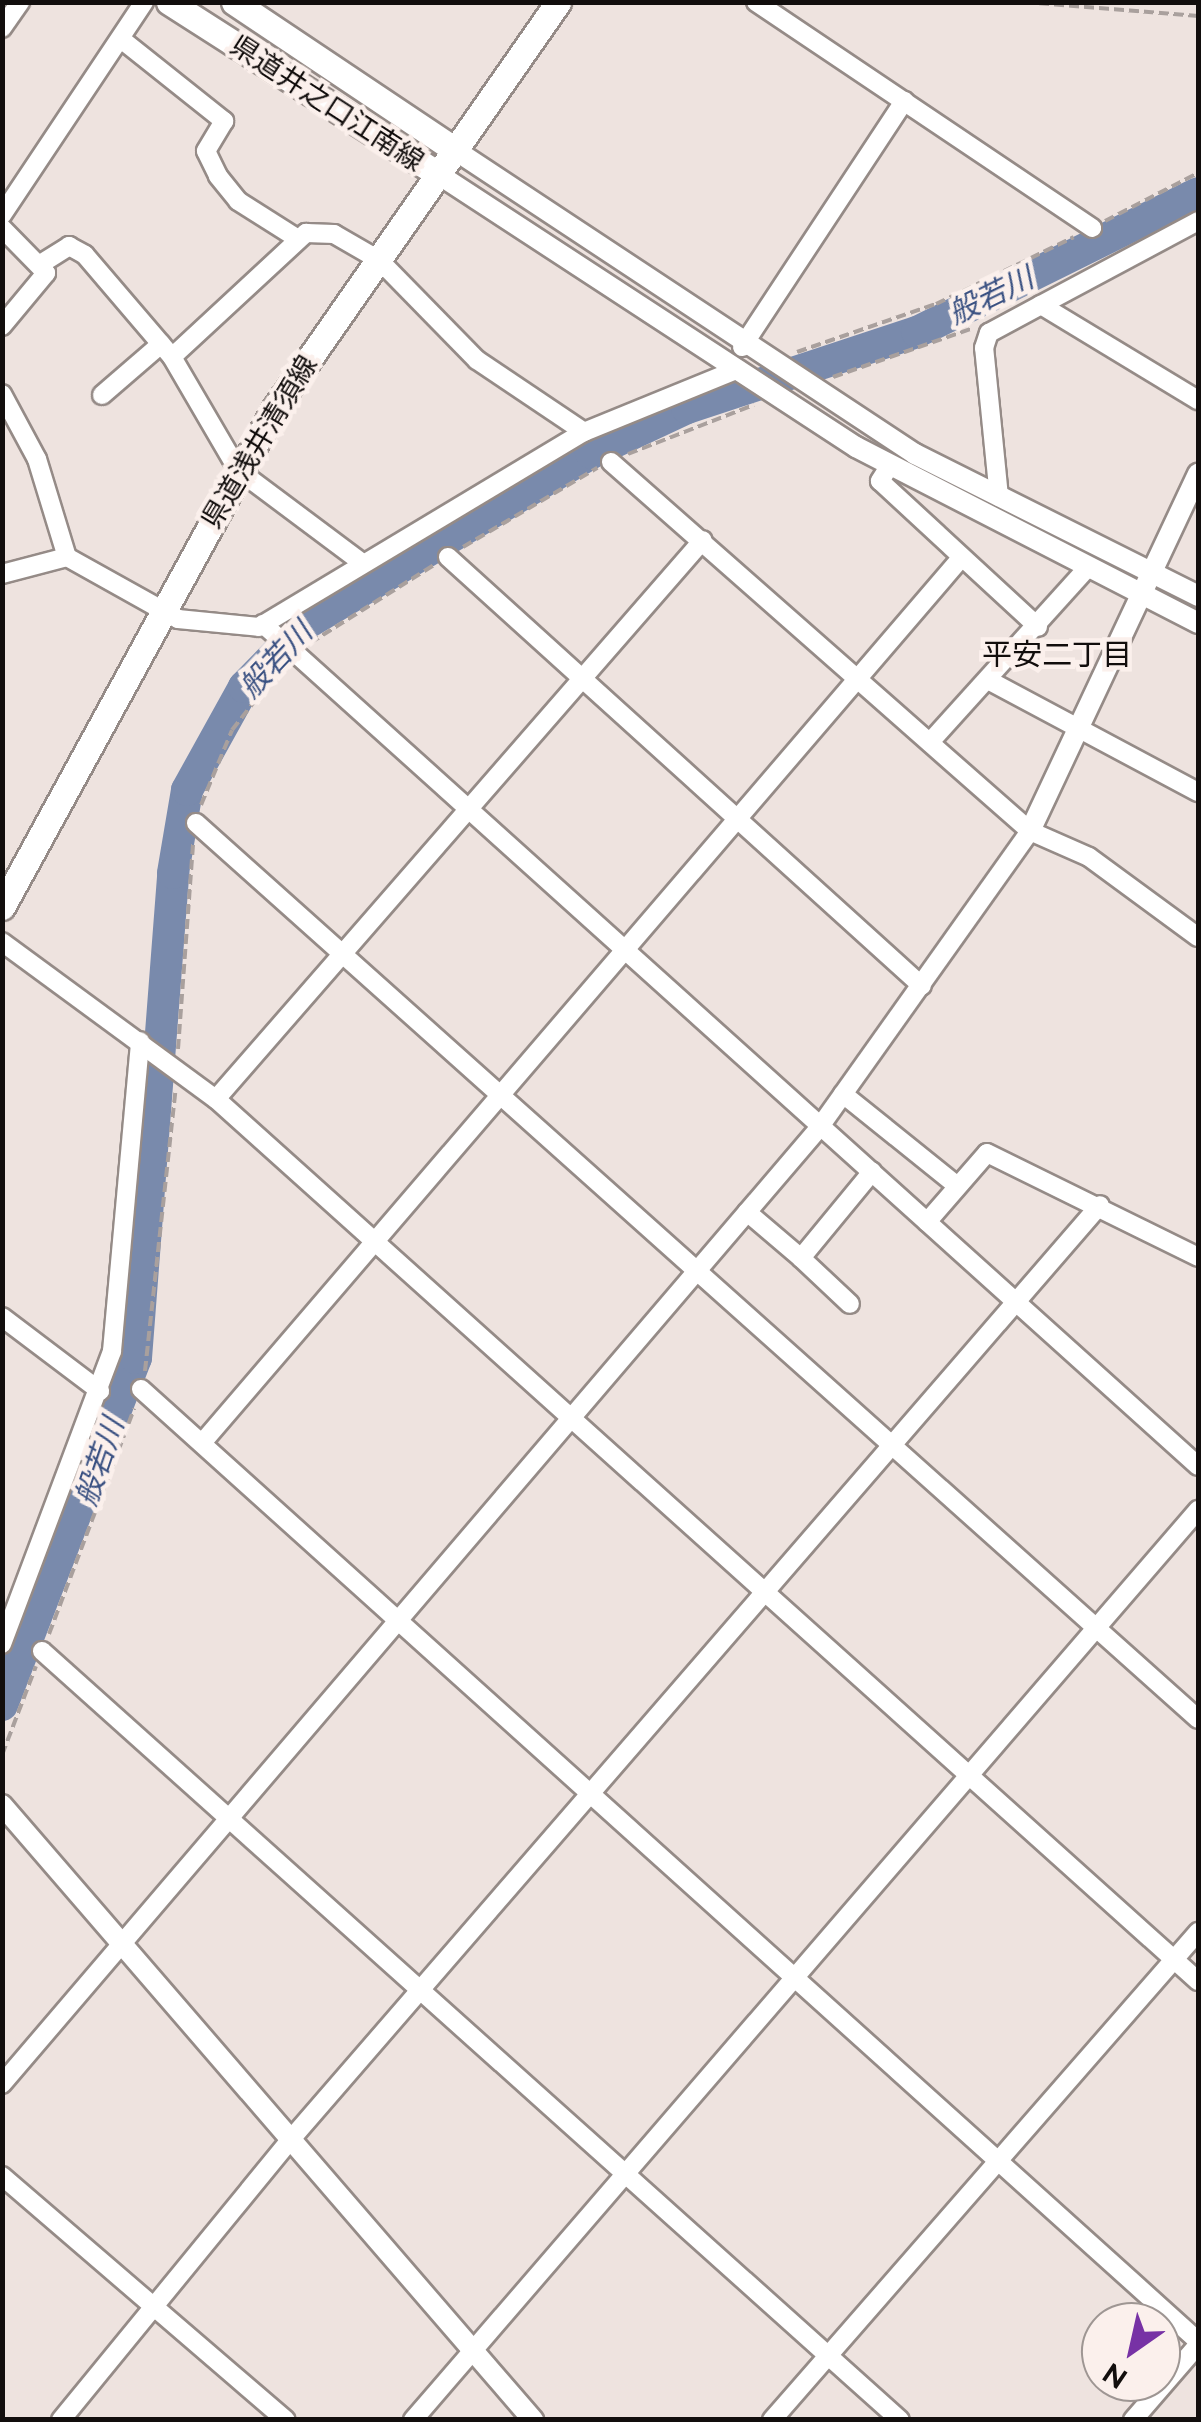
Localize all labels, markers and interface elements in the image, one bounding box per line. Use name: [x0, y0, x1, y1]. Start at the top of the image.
street label: 県道井之口江南線: [224, 29, 430, 179]
water label: 般若川: [943, 260, 1039, 332]
street label: 県道浅井清須線: [195, 349, 325, 535]
water label: 般若川: [232, 615, 320, 705]
district label: 平安二丁目: [982, 637, 1132, 673]
water label: 般若川: [68, 1414, 132, 1510]
north arrow: [1081, 2302, 1181, 2402]
text: N: [1097, 2356, 1133, 2395]

